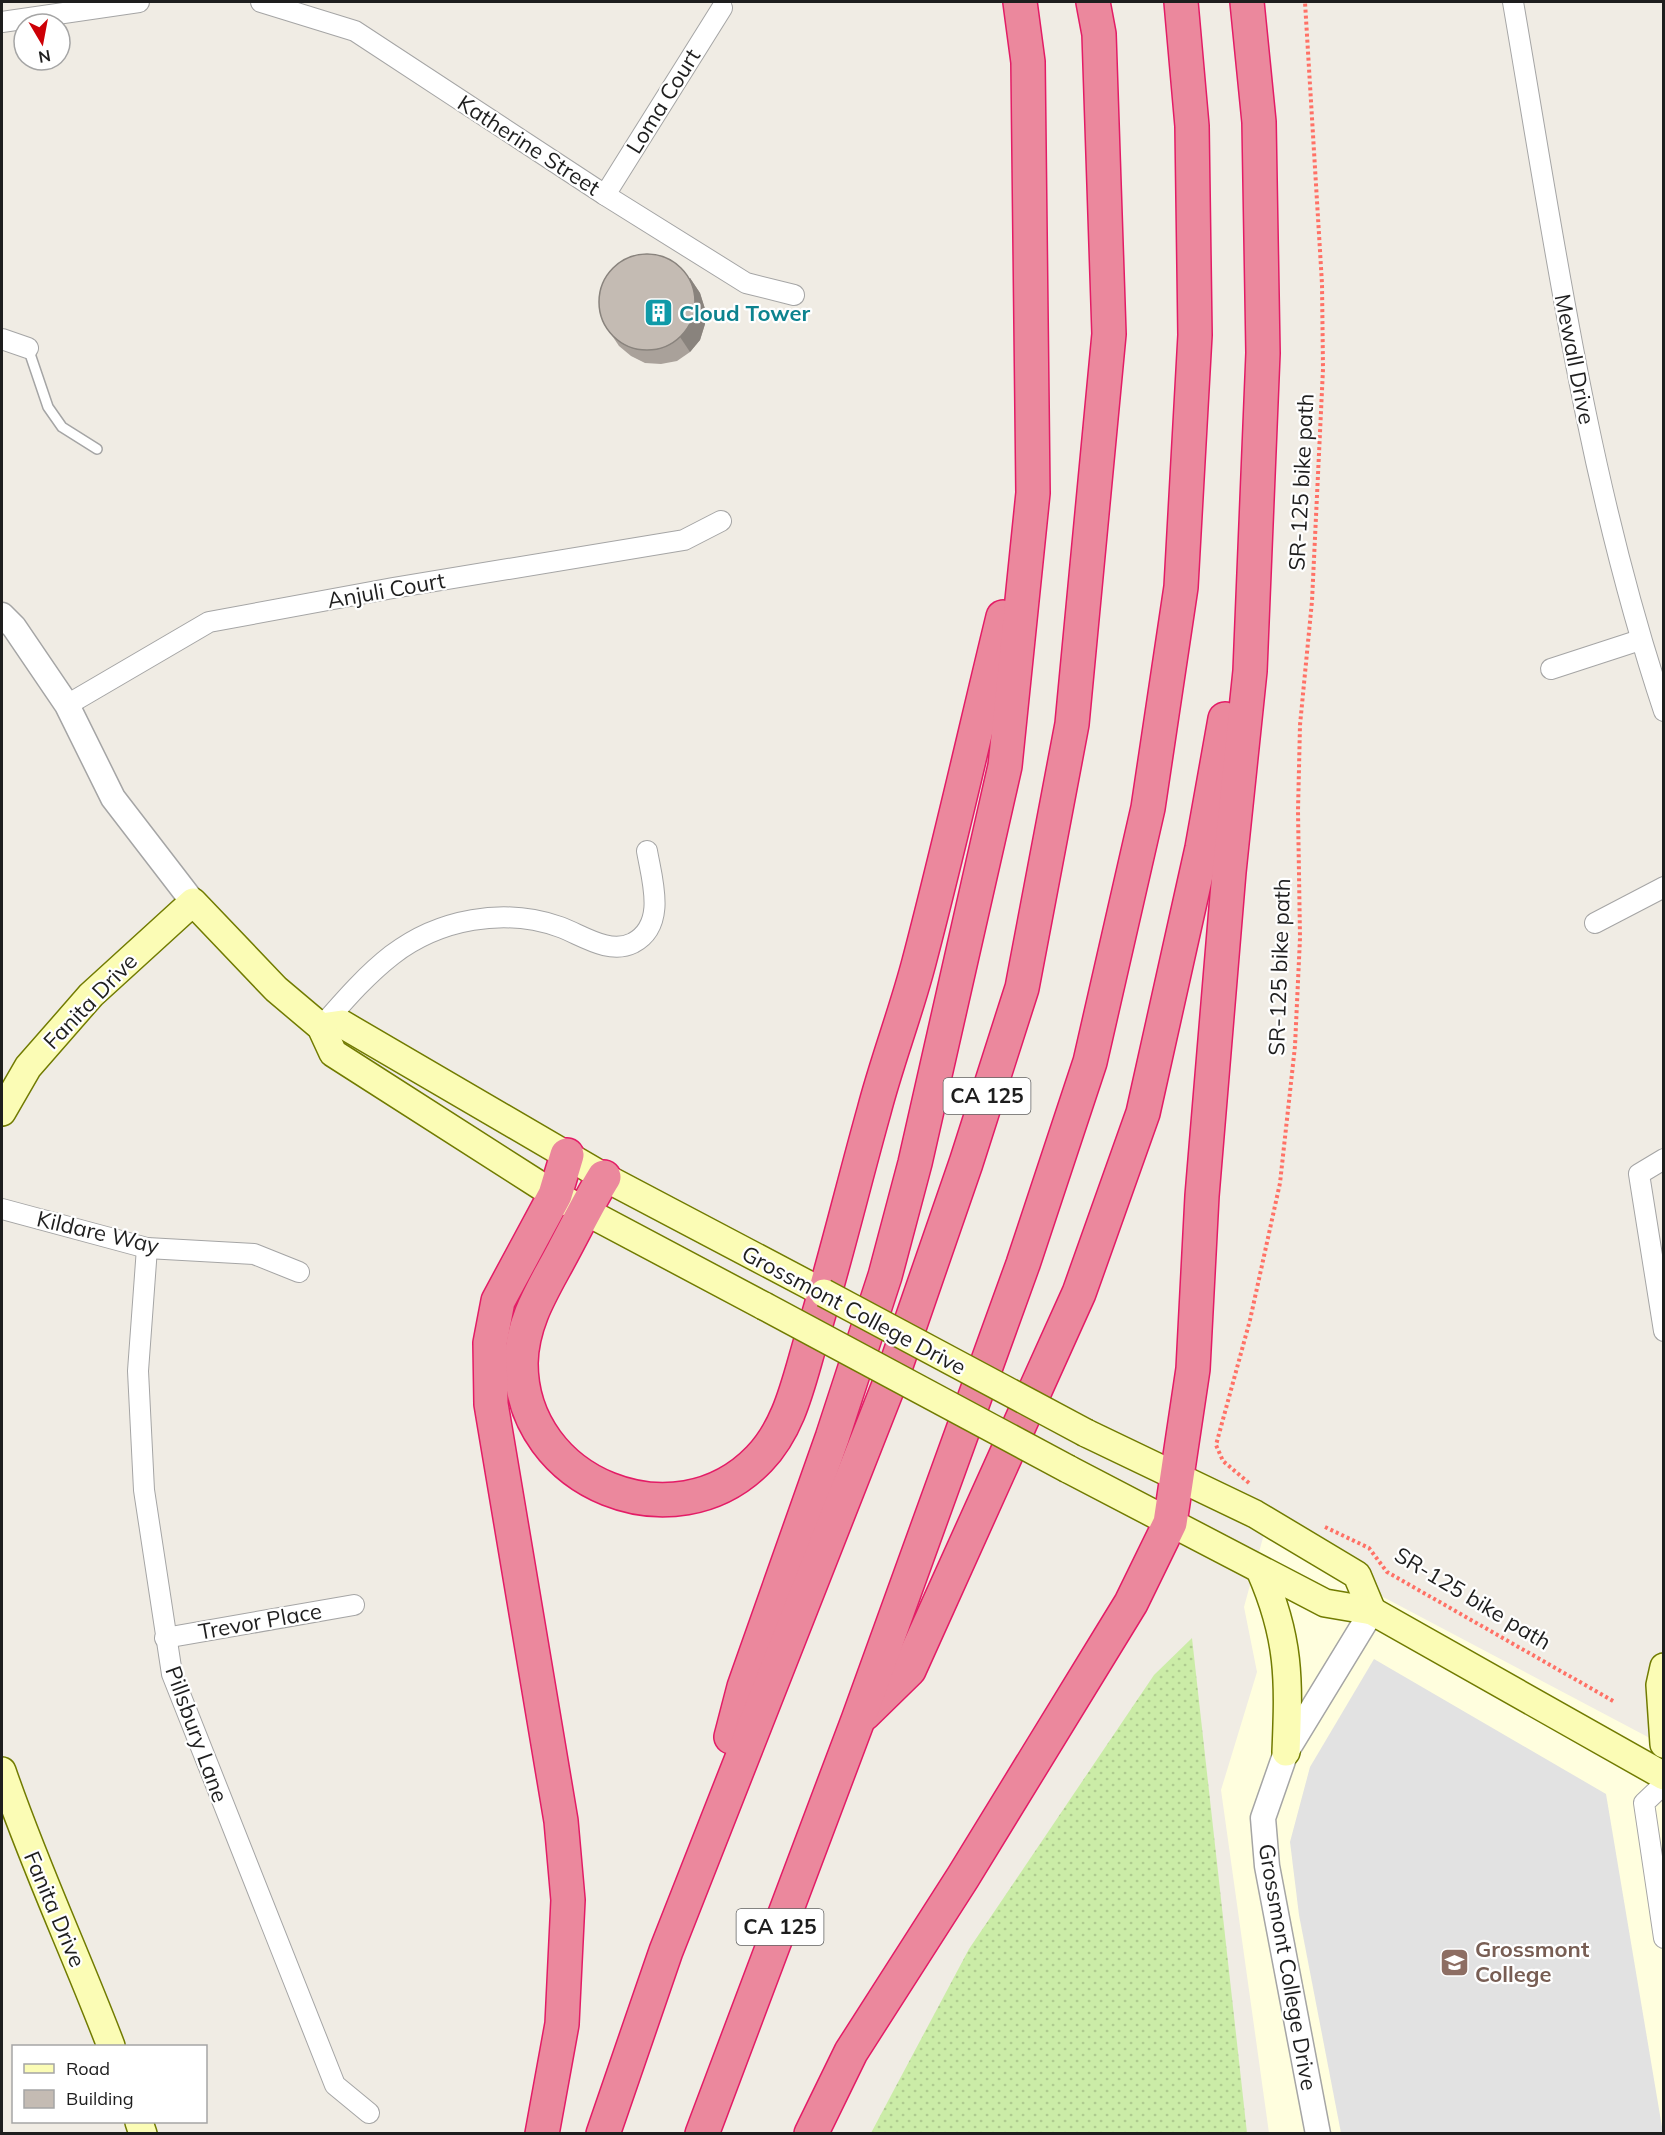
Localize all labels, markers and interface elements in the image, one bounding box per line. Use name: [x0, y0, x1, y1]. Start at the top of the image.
north arrow: [12, 12, 72, 72]
street label: Loma Court: [620, 43, 706, 159]
text: N: [37, 46, 52, 68]
street label: Katherine Street: [452, 88, 606, 202]
street label: Mewall Drive: [1549, 291, 1601, 427]
building icon: Cloud Tower: [642, 297, 674, 329]
place label: Cloud Tower: [679, 299, 811, 327]
street label: SR-125 bike path: [1282, 393, 1320, 571]
street label: Anjuli Court: [325, 566, 447, 614]
street label: SR-125 bike path: [1262, 878, 1296, 1056]
street label: Fanita Drive: [37, 947, 143, 1055]
road number: CA 125: [944, 1078, 1030, 1114]
street label: Kildare Way: [34, 1204, 162, 1260]
street label: Grossmont College Drive: [737, 1239, 971, 1381]
street label: SR-125 bike path: [1390, 1540, 1556, 1656]
street label: Trevor Place: [196, 1596, 324, 1646]
street label: Pillsbury Lane: [159, 1662, 235, 1806]
street label: Grossmont College Drive: [1253, 1841, 1323, 2093]
street label: Fanita Drive: [18, 1847, 92, 1971]
road number: CA 125: [736, 1909, 824, 1945]
place label: Grossmont College: [1475, 1935, 1589, 1988]
school or university icon: Grossmont College: [1438, 1946, 1470, 1978]
legend: [12, 2045, 207, 2123]
text: Road: [66, 2057, 110, 2080]
text: Building: [66, 2087, 134, 2110]

